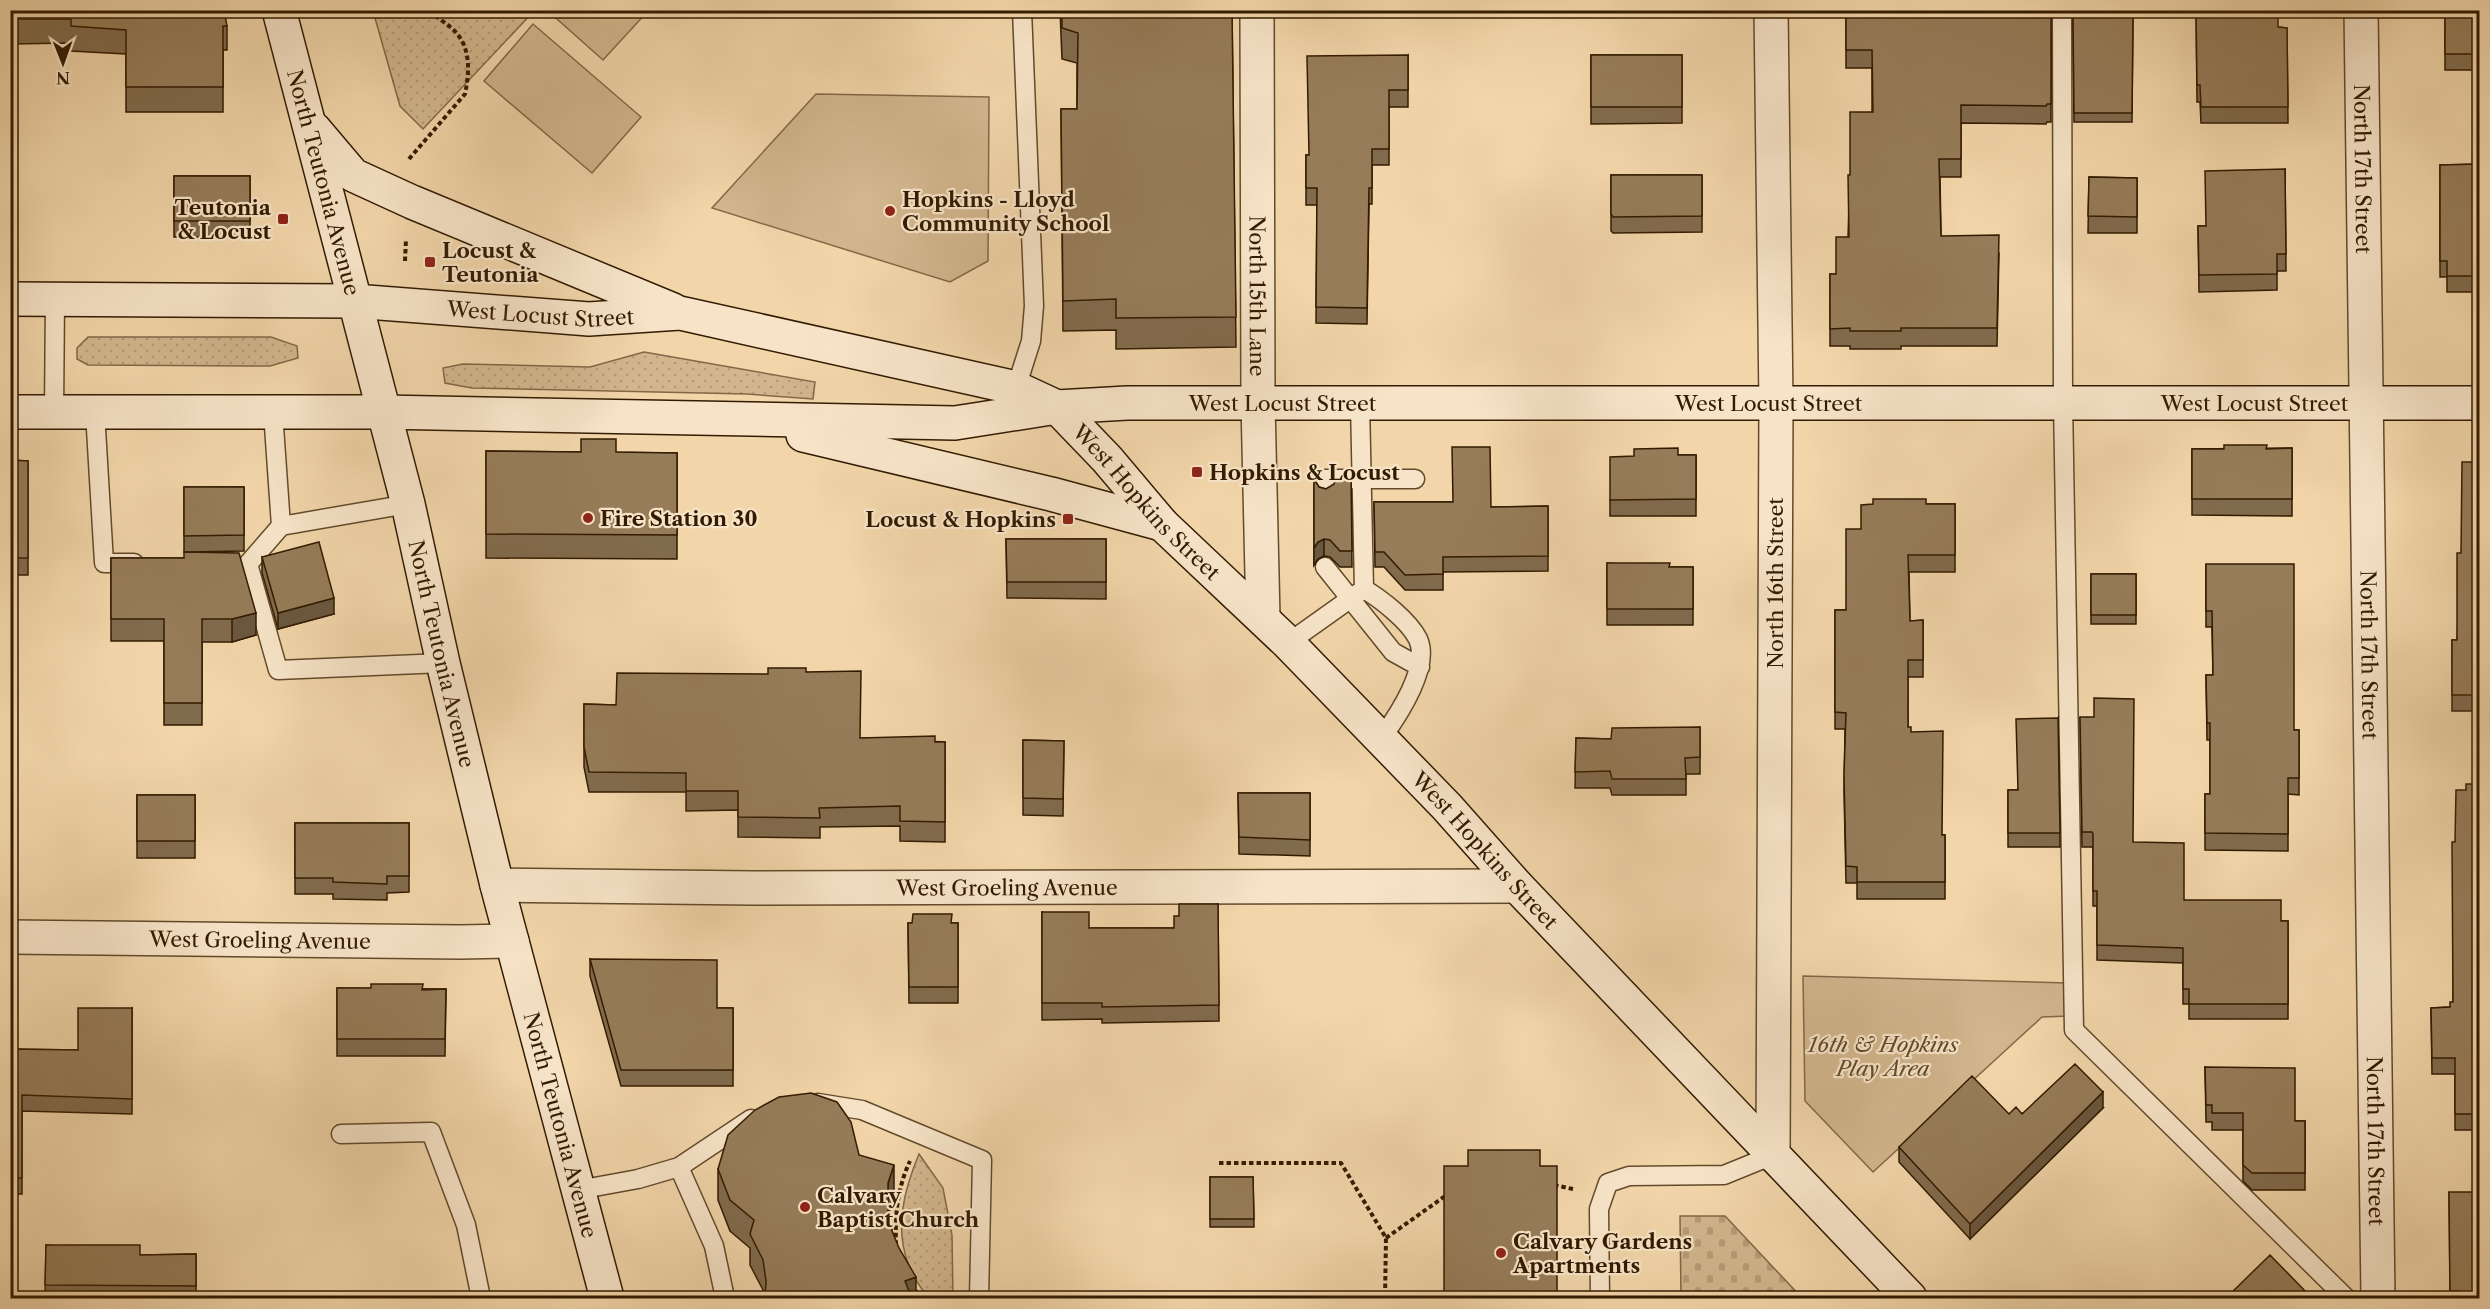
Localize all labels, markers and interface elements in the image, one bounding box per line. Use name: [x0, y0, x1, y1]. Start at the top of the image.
north arrow: [33, 33, 93, 93]
street label: North Teutonia Avenue: [282, 66, 365, 298]
text: N: [56, 68, 70, 88]
street label: North 17th Street: [2349, 84, 2377, 255]
place label: Hopkins - Lloyd Community School: [902, 187, 1109, 236]
place label: Teutonia & Locust: [174, 195, 272, 244]
marker: Hopkins - Lloyd Community School: [883, 204, 897, 218]
marker: Teutonia & Locust: [276, 212, 290, 226]
street label: North 15th Lane: [1245, 215, 1270, 377]
place label: Locust & Teutonia: [442, 238, 539, 287]
marker: Locust & Teutonia: [423, 255, 437, 269]
street label: West Locust Street: [445, 296, 635, 332]
street label: West Locust Street: [1188, 391, 1377, 416]
street label: West Locust Street: [1674, 391, 1863, 416]
street label: West Locust Street: [2160, 391, 2349, 416]
street label: West Hopkins Street: [1067, 418, 1226, 585]
place label: Hopkins & Locust: [1209, 460, 1400, 485]
marker: Hopkins & Locust: [1190, 465, 1204, 479]
street label: North 16th Street: [1763, 497, 1788, 669]
place label: Fire Station 30: [600, 506, 758, 531]
place label: Locust & Hopkins: [865, 507, 1056, 532]
marker: Fire Station 30: [581, 511, 595, 525]
marker: Locust & Hopkins: [1061, 512, 1075, 526]
street label: North Teutonia Avenue: [404, 538, 480, 770]
street label: North 17th Street: [2356, 570, 2383, 741]
street label: West Hopkins Street: [1406, 766, 1564, 934]
street label: West Groeling Avenue: [895, 875, 1118, 900]
street label: West Groeling Avenue: [148, 926, 371, 954]
street label: North Teutonia Avenue: [519, 1009, 603, 1240]
park label: 16th & Hopkins Play Area: [1807, 1032, 1959, 1081]
street label: North 17th Street: [2362, 1056, 2390, 1226]
place label: Calvary Baptist Church: [817, 1183, 980, 1232]
marker: Calvary Baptist Church: [798, 1200, 812, 1214]
place label: Calvary Gardens Apartments: [1512, 1229, 1692, 1278]
marker: Calvary Gardens Apartments: [1494, 1246, 1508, 1260]

